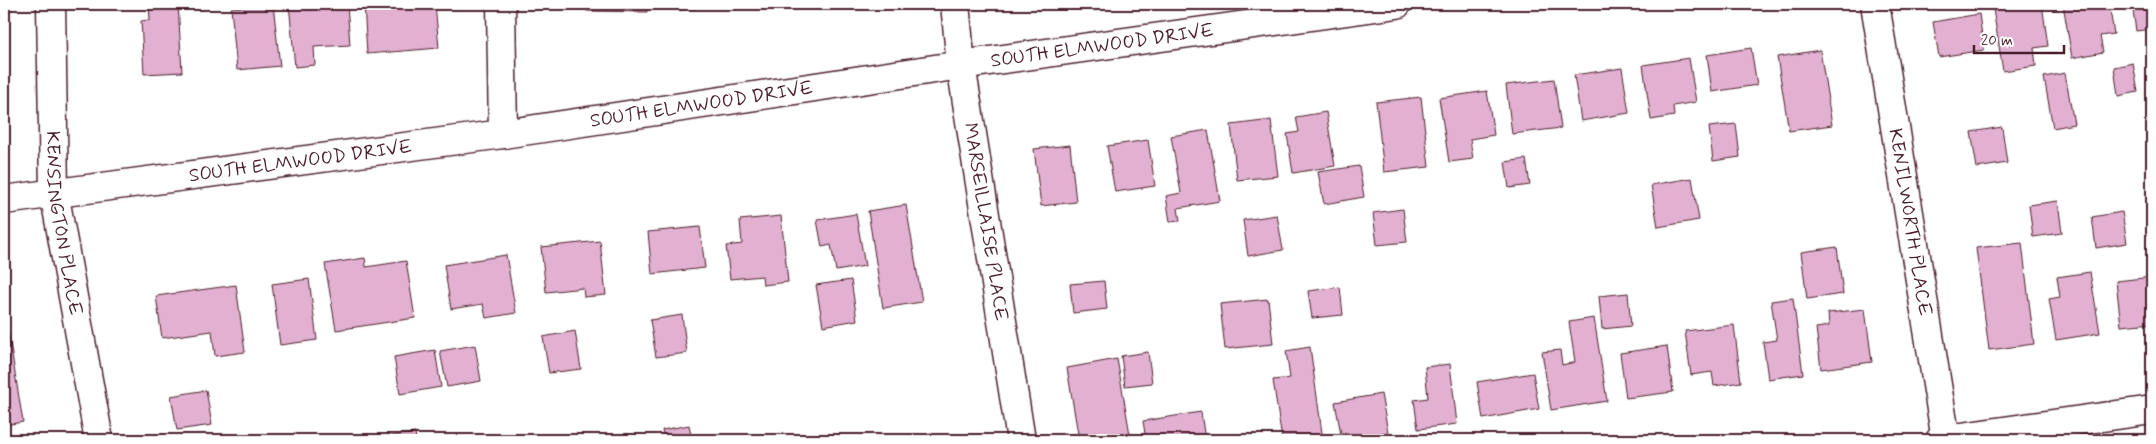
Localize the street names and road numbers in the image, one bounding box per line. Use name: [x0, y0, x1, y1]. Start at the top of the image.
street label: SOUTH ELMWOOD DRIVE: [989, 17, 1215, 73]
street label: SOUTH ELMWOOD DRIVE: [588, 75, 814, 133]
street label: MARSEILLAISE PLACE: [958, 121, 1014, 323]
street label: KENILWORTH PLACE: [1883, 127, 1938, 318]
street label: KENSINGTON PLACE: [41, 131, 89, 317]
street label: SOUTH ELMWOOD DRIVE: [187, 134, 414, 188]

